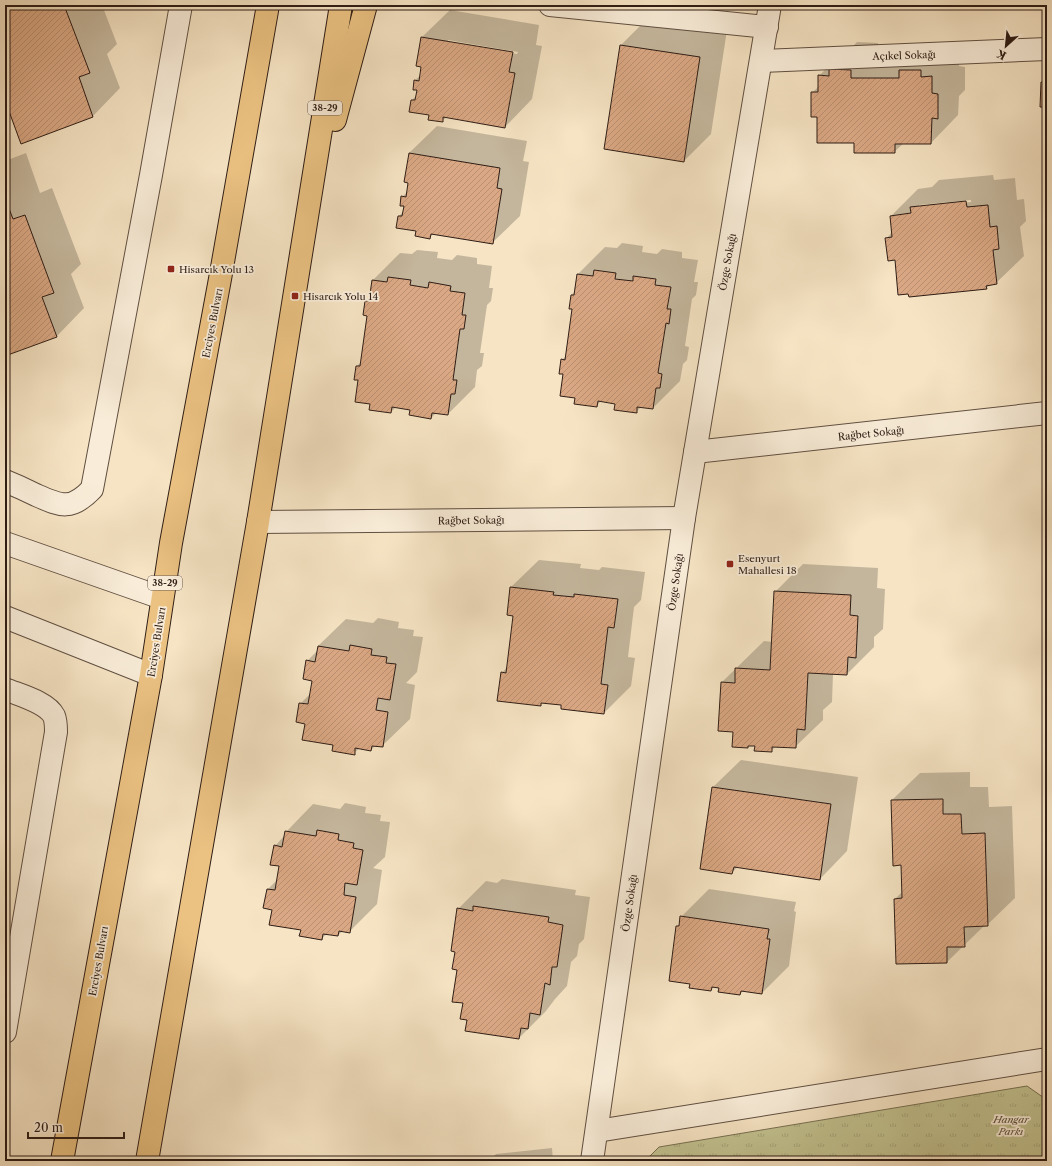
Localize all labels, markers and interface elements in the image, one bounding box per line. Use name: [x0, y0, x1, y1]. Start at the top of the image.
north arrow: [986, 26, 1026, 66]
text: K: [993, 46, 1009, 63]
street label: Açıkel Sokağı: [871, 48, 936, 63]
road number: 38-29: [308, 101, 342, 115]
street label: Özge Sokağı: [716, 232, 739, 292]
place label: Hisarcık Yolu 13: [179, 263, 254, 276]
marker: Hisarcık Yolu 13: [166, 264, 176, 274]
street label: Erciyes Bulvarı: [199, 287, 226, 359]
place label: Hisarcık Yolu 14: [303, 290, 379, 303]
marker: Hisarcık Yolu 14: [290, 291, 300, 301]
street label: Rağbet Sokağı: [837, 424, 905, 443]
street label: Rağbet Sokağı: [438, 513, 505, 528]
street label: Özge Sokağı: [665, 552, 686, 612]
place label: Esenyurt Mahallesi 18: [738, 552, 797, 577]
marker: Esenyurt Mahallesi 18: [725, 559, 735, 569]
road number: 38-29: [148, 576, 182, 590]
street label: Erciyes Bulvarı: [145, 606, 168, 678]
street label: Özge Sokağı: [619, 873, 640, 933]
street label: Erciyes Bulvarı: [86, 925, 111, 997]
park label: Hangar Parkı: [992, 1113, 1030, 1138]
scale bar: [28, 1114, 124, 1140]
text: 20 m: [34, 1120, 63, 1135]

